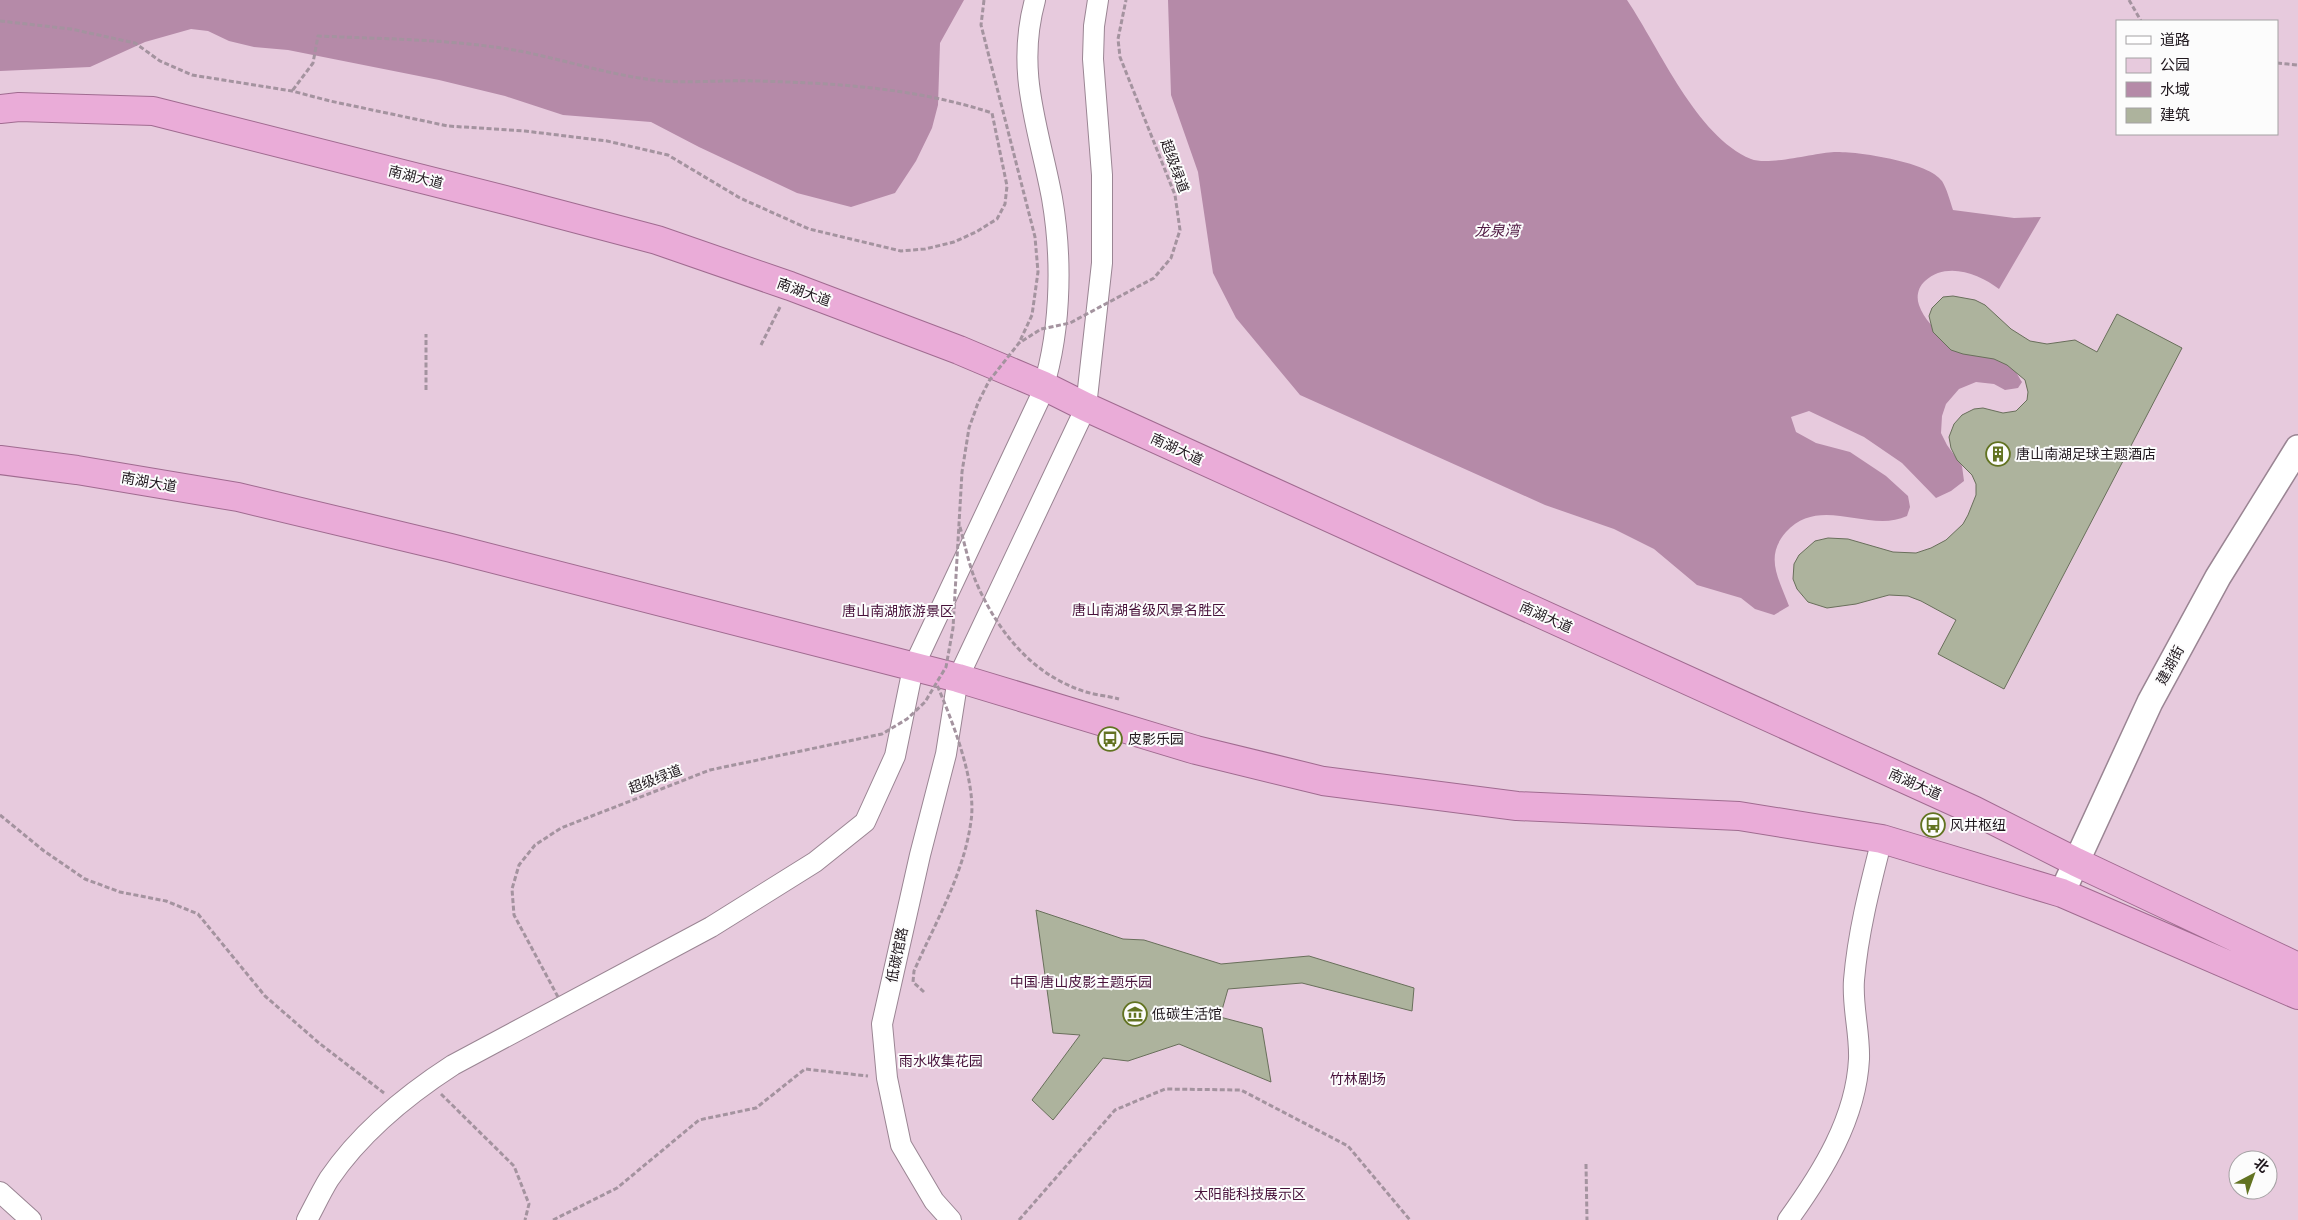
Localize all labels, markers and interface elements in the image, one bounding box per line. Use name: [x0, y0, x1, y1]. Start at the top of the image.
legend: [2116, 20, 2278, 135]
text: 道路: [2160, 30, 2190, 49]
text: 公园: [2160, 55, 2190, 74]
text: 水域: [2160, 80, 2190, 99]
text: 建筑: [2160, 105, 2190, 124]
street label: 超级绿道: [1157, 137, 1193, 195]
street label: 南湖大道: [387, 161, 445, 193]
water label: 龙泉湾: [1474, 221, 1522, 240]
street label: 南湖大道: [775, 274, 833, 310]
street label: 南湖大道: [1148, 429, 1206, 469]
building icon: 唐山南湖足球主题酒店: [1985, 441, 2011, 467]
place label: 唐山南湖足球主题酒店: [2016, 445, 2156, 463]
street label: 南湖大道: [120, 468, 178, 496]
street label: 南湖大道: [1517, 597, 1575, 637]
park label: 唐山南湖省级风景名胜区: [1072, 601, 1226, 619]
park label: 唐山南湖旅游景区: [842, 602, 954, 620]
street label: 建湖街: [2152, 642, 2188, 688]
bus stop icon: 皮影乐园: [1097, 726, 1123, 752]
place label: 皮影乐园: [1128, 730, 1184, 748]
street label: 超级绿道: [626, 761, 684, 797]
street label: 南湖大道: [1886, 764, 1944, 804]
bus stop icon: 风井枢纽: [1920, 812, 1946, 838]
place label: 风井枢纽: [1950, 816, 2006, 834]
street label: 低碳馆路: [882, 926, 912, 984]
park label: 中国·唐山皮影主题乐园: [1010, 973, 1152, 991]
museum icon: 低碳生活馆: [1122, 1001, 1148, 1027]
place label: 低碳生活馆: [1152, 1005, 1222, 1023]
park label: 雨水收集花园: [899, 1052, 983, 1070]
park label: 竹林剧场: [1330, 1070, 1386, 1088]
north arrow: [2228, 1150, 2278, 1200]
text: 北: [2250, 1154, 2273, 1177]
park label: 太阳能科技展示区: [1194, 1185, 1306, 1203]

